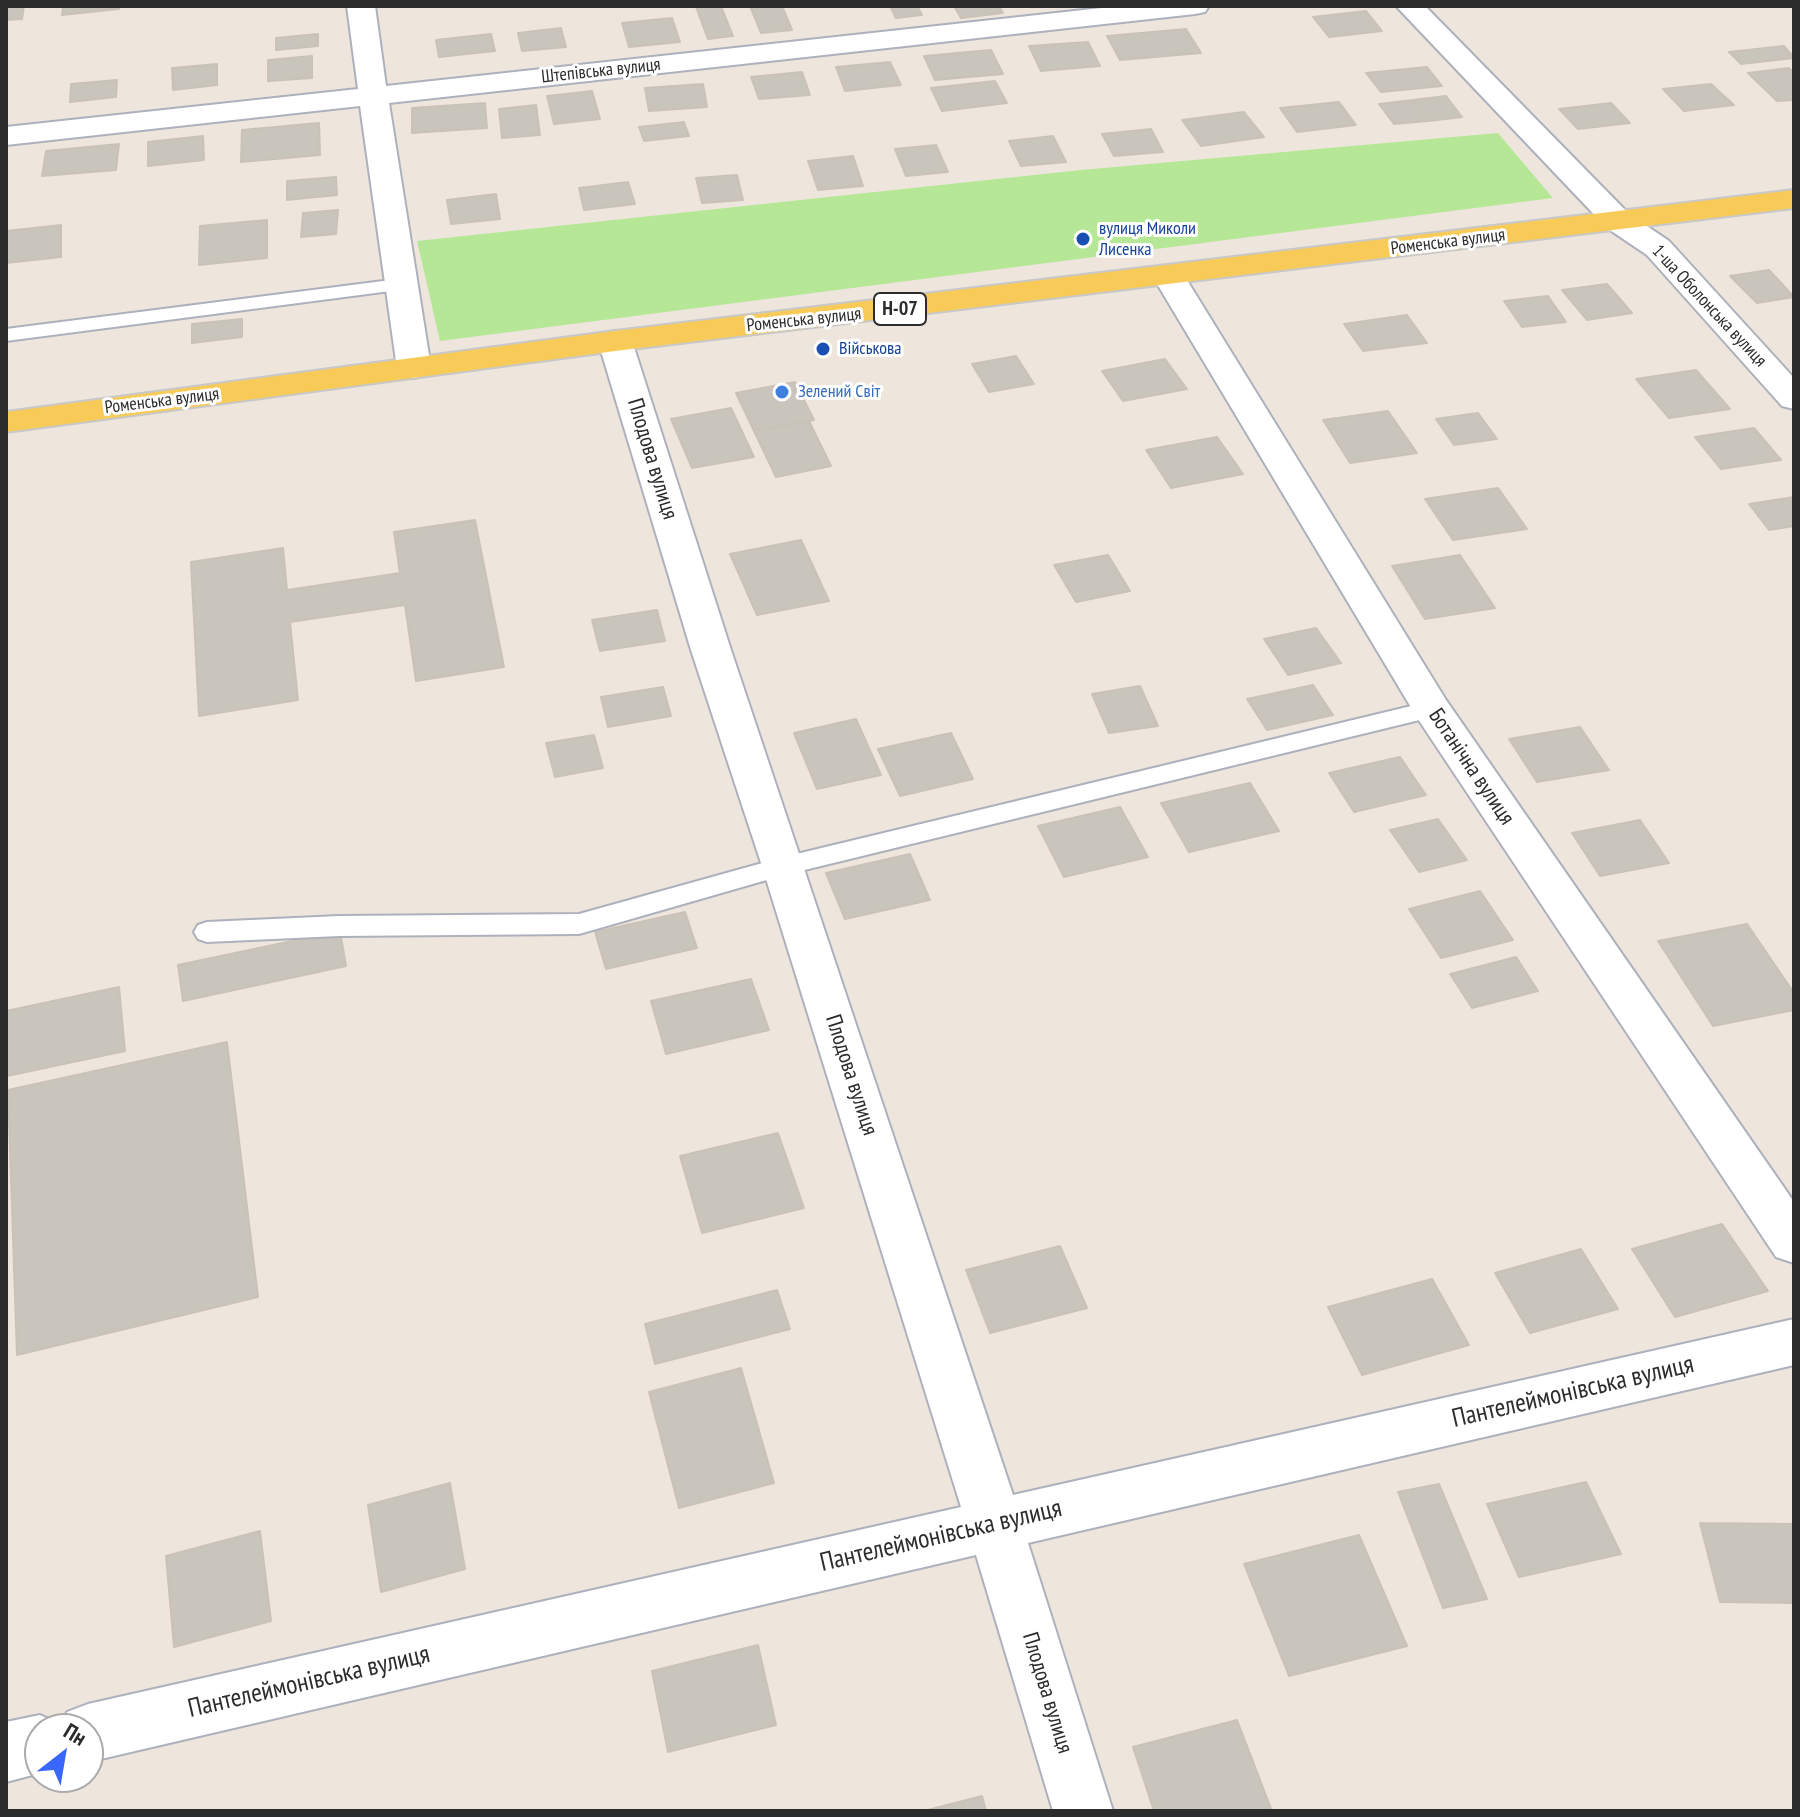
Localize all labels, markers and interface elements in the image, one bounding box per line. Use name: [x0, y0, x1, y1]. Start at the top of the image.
street label: Штепівська вулиця: [540, 54, 662, 88]
place label: вулиця Миколи Лисенка: [1099, 218, 1196, 260]
street label: Роменська вулиця: [1390, 224, 1506, 260]
marker: вулиця Миколи Лисенка: [1074, 230, 1092, 248]
street label: 1-ша Оболонська вулиця: [1647, 241, 1771, 371]
road number: Н-07: [874, 293, 926, 325]
street label: Роменська вулиця: [746, 303, 862, 337]
place label: Військова: [839, 338, 902, 360]
marker: Військова: [814, 340, 832, 358]
place label: Зелений Світ: [798, 381, 880, 403]
street label: Роменська вулиця: [104, 383, 220, 419]
marker: Зелений Світ: [773, 383, 791, 401]
street label: Плодова вулиця: [621, 395, 683, 523]
street label: Ботанічна вулиця: [1422, 704, 1520, 830]
street label: Плодова вулиця: [819, 1011, 883, 1139]
street label: Пантелеймонівська вулиця: [1449, 1349, 1697, 1435]
street label: Пантелеймонівська вулиця: [817, 1493, 1065, 1579]
street label: Плодова вулиця: [1016, 1629, 1078, 1757]
street label: Пантелеймонівська вулиця: [185, 1639, 433, 1725]
north arrow: [24, 1713, 104, 1793]
text: Пн: [59, 1717, 92, 1752]

